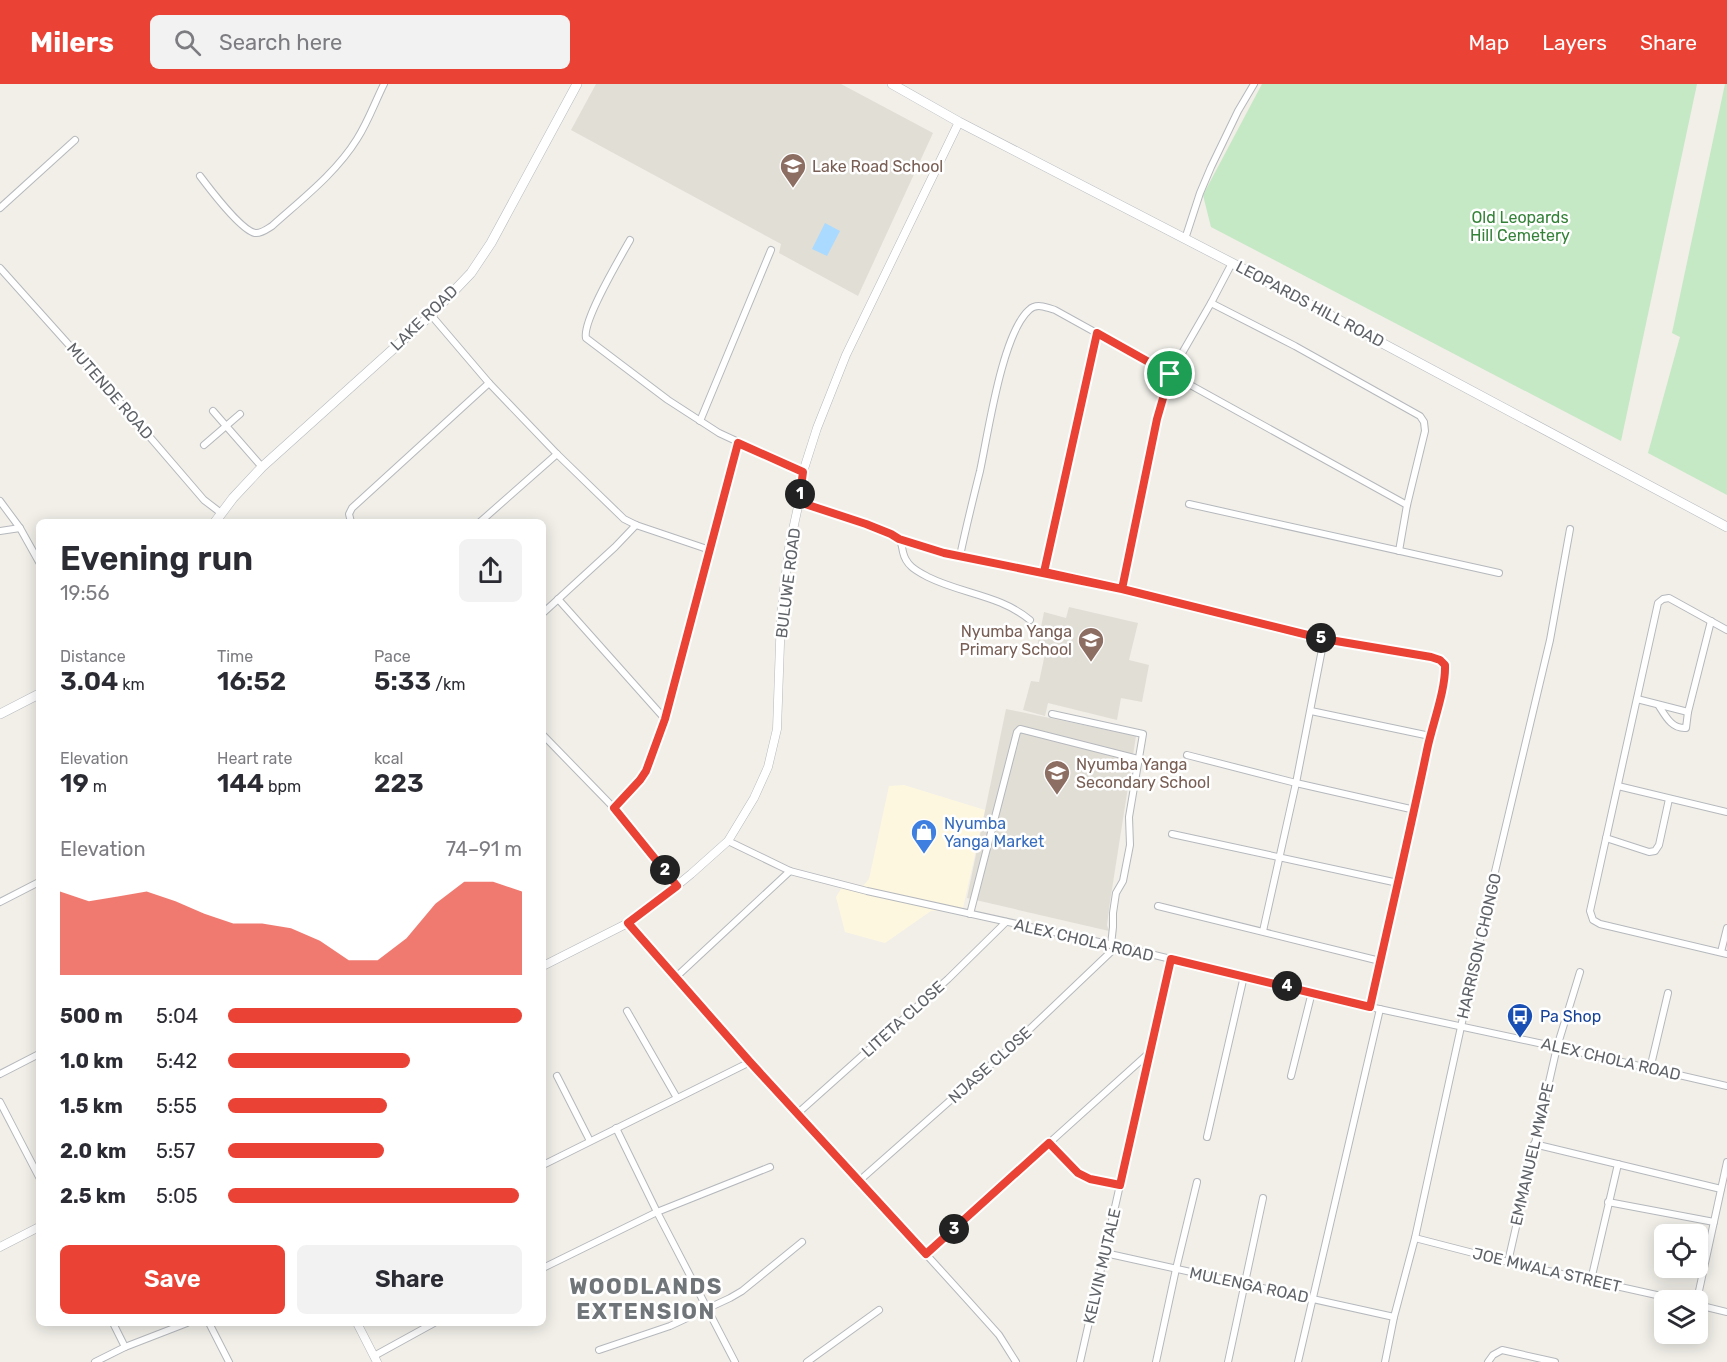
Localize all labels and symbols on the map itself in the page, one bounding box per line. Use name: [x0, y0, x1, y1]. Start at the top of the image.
school or university icon: Lake Road School: [778, 151, 808, 189]
place label: Lake Road School: [812, 157, 943, 176]
park label: Old Leopards Hill Cemetery: [1470, 208, 1570, 245]
street label: LEOPARDS HILL ROAD: [1233, 257, 1387, 351]
street label: LAKE ROAD: [387, 281, 461, 355]
street label: MUTENDE ROAD: [63, 339, 157, 443]
pin: [1144, 348, 1195, 399]
pin: 1: [785, 479, 815, 509]
street label: BULUWE ROAD: [772, 527, 804, 639]
place label: Nyumba Yanga Primary School: [960, 622, 1072, 659]
pin: 5: [1306, 623, 1336, 653]
school or university icon: Nyumba Yanga Primary School: [1076, 625, 1106, 663]
place label: Nyumba Yanga Secondary School: [1076, 755, 1210, 792]
school or university icon: Nyumba Yanga Secondary School: [1042, 758, 1072, 796]
place label: Nyumba Yanga Market: [944, 814, 1044, 851]
shop icon: Nyumba Yanga Market: [909, 817, 939, 855]
pin: 2: [650, 855, 680, 885]
street label: HARRISON CHONGO: [1453, 871, 1505, 1021]
street label: ALEX CHOLA ROAD: [1012, 915, 1156, 965]
pin: 4: [1272, 971, 1302, 1001]
street label: LITETA CLOSE: [858, 977, 948, 1061]
bus stop icon: Pa Shop: [1505, 1001, 1535, 1039]
place label: Pa Shop: [1540, 1007, 1601, 1026]
street label: NJASE CLOSE: [945, 1023, 1035, 1107]
street label: ALEX CHOLA ROAD: [1539, 1034, 1683, 1084]
street label: EMMANUEL MWAPE: [1506, 1081, 1558, 1227]
street label: KELVIN MUTALE: [1079, 1206, 1125, 1326]
pin: 3: [939, 1214, 969, 1244]
street label: JOE MWALA STREET: [1471, 1244, 1623, 1296]
street label: MULENGA ROAD: [1188, 1263, 1310, 1307]
district label: WOODLANDS EXTENSION: [569, 1273, 723, 1325]

